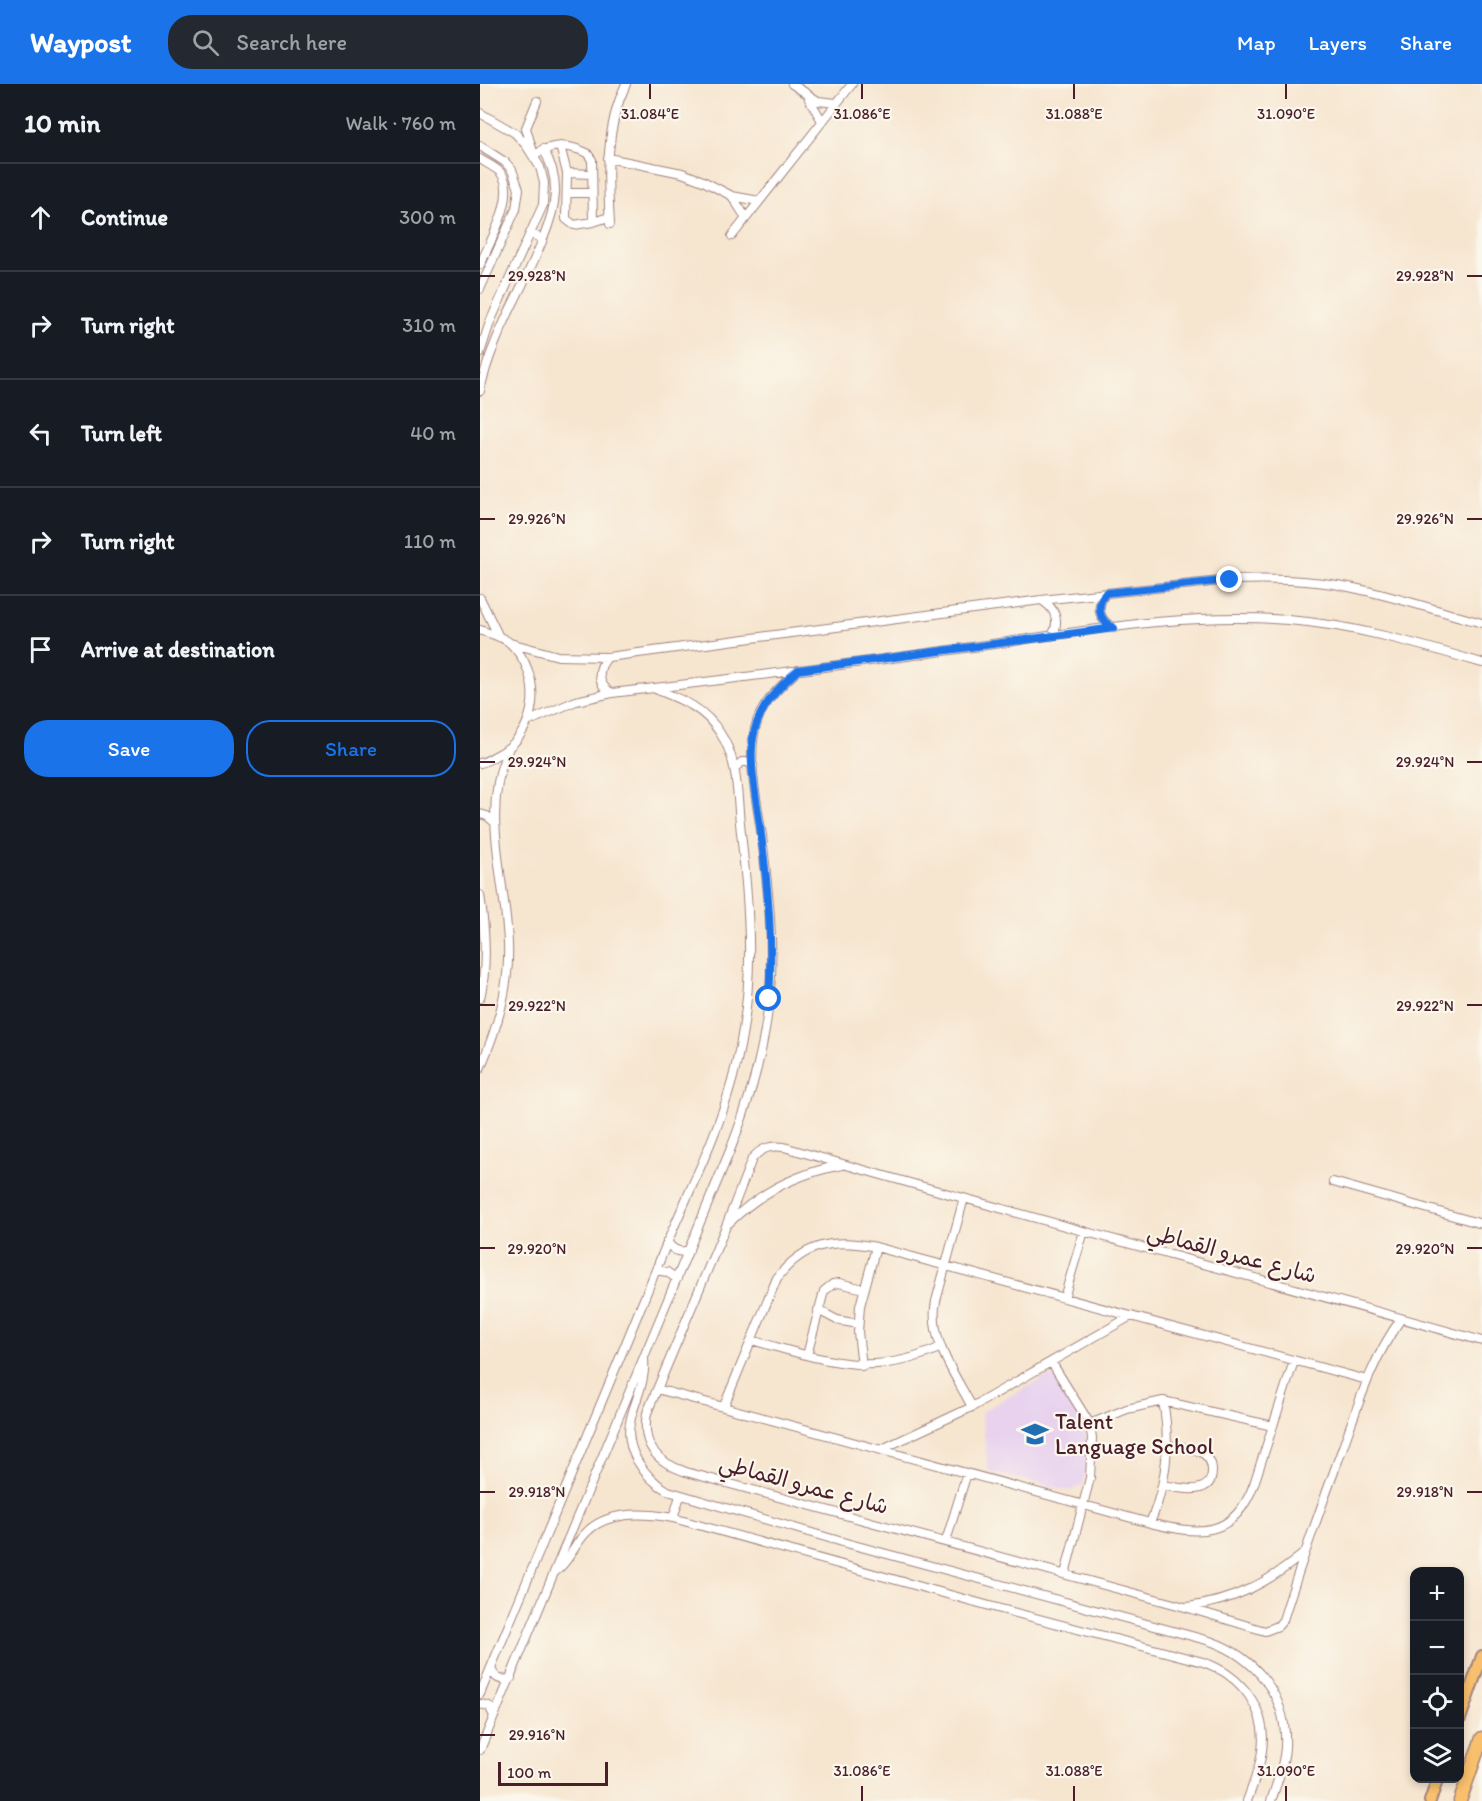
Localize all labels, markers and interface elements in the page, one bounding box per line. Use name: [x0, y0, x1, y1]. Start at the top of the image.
search box: [168, 15, 588, 69]
text: Waypost: [30, 25, 132, 59]
icon: search: [189, 26, 222, 59]
text: Search here: [237, 29, 347, 56]
text: Map: [1237, 30, 1276, 55]
text: Layers: [1309, 30, 1367, 55]
text: Share: [1400, 30, 1452, 55]
text: 31.084°E: [621, 105, 679, 123]
text: 31.086°E: [834, 105, 890, 123]
text: 31.088°E: [1045, 105, 1103, 123]
text: 31.090°E: [1257, 105, 1315, 123]
text: 10 min: [24, 107, 100, 139]
text: Walk · 760 m: [345, 111, 456, 135]
icon: ahead: [24, 201, 57, 234]
text: Continue: [81, 204, 168, 231]
text: 300 m: [399, 205, 456, 229]
text: 29.928°N: [508, 267, 566, 285]
text: 29.928°N: [1396, 267, 1454, 285]
icon: right: [24, 309, 57, 342]
text: Turn right: [81, 312, 175, 339]
text: 310 m: [402, 313, 456, 337]
icon: left: [24, 417, 57, 450]
text: Turn left: [81, 420, 162, 447]
text: 40 m: [410, 421, 456, 445]
text: 29.926°N: [508, 510, 566, 528]
text: 29.926°N: [1396, 510, 1454, 528]
icon: right: [24, 525, 57, 558]
text: Turn right: [81, 528, 175, 555]
text: 110 m: [404, 529, 456, 553]
route end: [1216, 566, 1242, 592]
icon: arrive: [24, 633, 57, 666]
text: Arrive at destination: [81, 636, 275, 663]
button: Save: [24, 720, 234, 777]
button: Share: [246, 720, 456, 777]
text: 29.924°N: [508, 753, 566, 771]
text: 29.924°N: [1396, 753, 1454, 771]
route start: [755, 985, 781, 1011]
text: 29.922°N: [508, 997, 566, 1015]
text: 29.922°N: [1396, 997, 1454, 1015]
street label: شارع عمرو القماطي: [1143, 1218, 1319, 1295]
text: 29.920°N: [508, 1240, 566, 1258]
text: 29.920°N: [1396, 1240, 1454, 1258]
place label: Talent Language School: [1055, 1408, 1214, 1460]
school or university icon: Talent Language School: [1020, 1419, 1050, 1449]
street label: شارع عمرو القماطي: [715, 1449, 891, 1526]
text: 29.918°N: [508, 1483, 566, 1501]
text: 29.918°N: [1396, 1483, 1454, 1501]
map controls: [1410, 1567, 1464, 1783]
button: +: [1410, 1567, 1464, 1621]
button: −: [1410, 1621, 1464, 1675]
button: locate: [1410, 1675, 1464, 1729]
text: 29.916°N: [509, 1726, 565, 1744]
button: layers: [1410, 1729, 1464, 1783]
scale bar: [498, 1759, 608, 1786]
text: 31.086°E: [834, 1762, 890, 1780]
text: 31.088°E: [1045, 1762, 1103, 1780]
text: 31.090°E: [1257, 1762, 1315, 1780]
text: 100 m: [507, 1763, 551, 1782]

